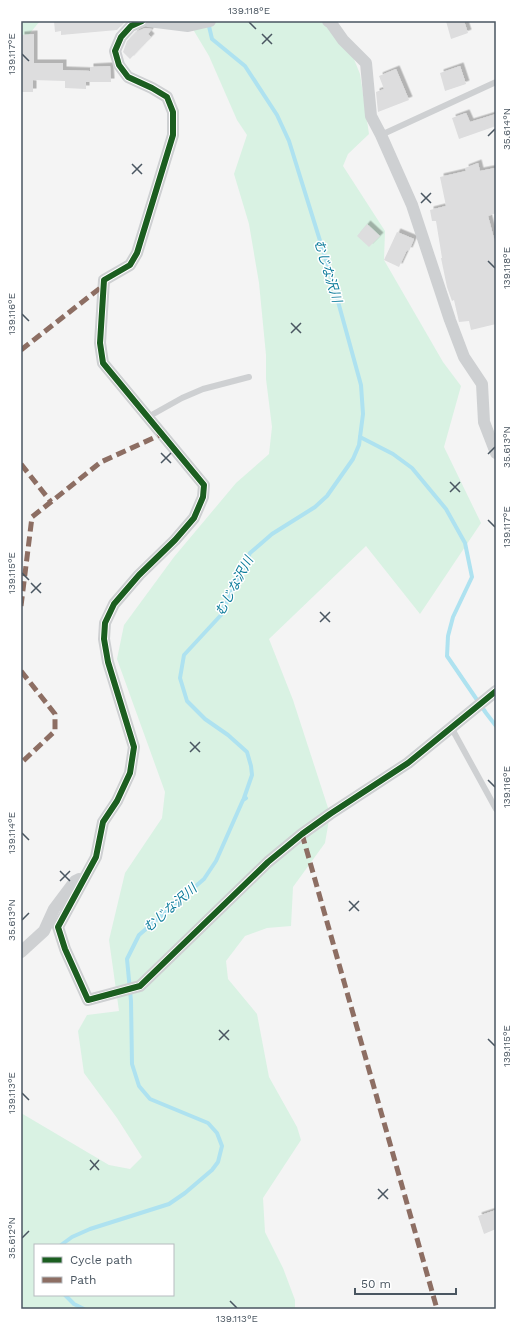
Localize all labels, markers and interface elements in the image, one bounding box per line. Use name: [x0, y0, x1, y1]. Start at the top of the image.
text: 139.118°E: [228, 5, 270, 16]
text: 139.117°E: [6, 33, 17, 75]
text: 35.614°N: [501, 108, 512, 150]
water label: むじな沢川: [311, 238, 345, 306]
text: 139.118°E: [501, 247, 512, 289]
text: 139.116°E: [6, 293, 17, 335]
text: 35.613°N: [501, 426, 512, 468]
text: 139.117°E: [501, 506, 512, 548]
text: 139.115°E: [6, 552, 17, 594]
water label: むじな沢川: [212, 552, 257, 618]
text: 139.116°E: [501, 766, 512, 808]
text: 139.114°E: [6, 812, 17, 854]
water label: むじな沢川: [141, 880, 201, 935]
text: 35.613°N: [6, 899, 17, 941]
text: 139.115°E: [501, 1025, 512, 1067]
text: 139.113°E: [6, 1072, 17, 1114]
text: 35.612°N: [6, 1217, 17, 1259]
legend: [34, 1244, 174, 1296]
text: Cycle path: [70, 1253, 132, 1267]
scale bar: [355, 1270, 456, 1296]
text: Path: [70, 1273, 96, 1287]
text: 50 m: [361, 1277, 391, 1291]
text: 139.113°E: [216, 1313, 258, 1324]

